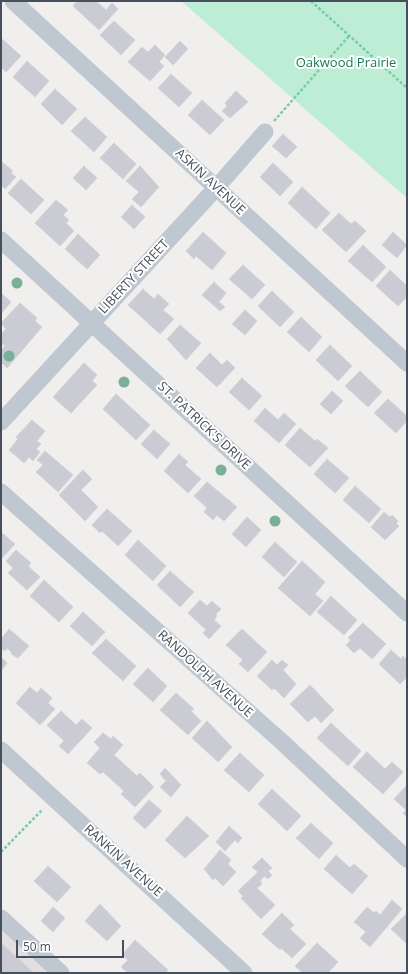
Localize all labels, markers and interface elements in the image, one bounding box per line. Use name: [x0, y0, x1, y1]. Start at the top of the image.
park label: Oakwood Prairie: [296, 55, 396, 71]
street label: ASKIN AVENUE: [172, 146, 248, 218]
street label: LIBERTY STREET: [96, 237, 172, 317]
street label: ST. PATRICK'S DRIVE: [154, 379, 254, 473]
street label: RANDOLPH AVENUE: [154, 627, 256, 721]
street label: RANKIN AVENUE: [80, 822, 166, 900]
scale bar: [18, 932, 126, 958]
text: 50 m: [23, 938, 51, 955]

